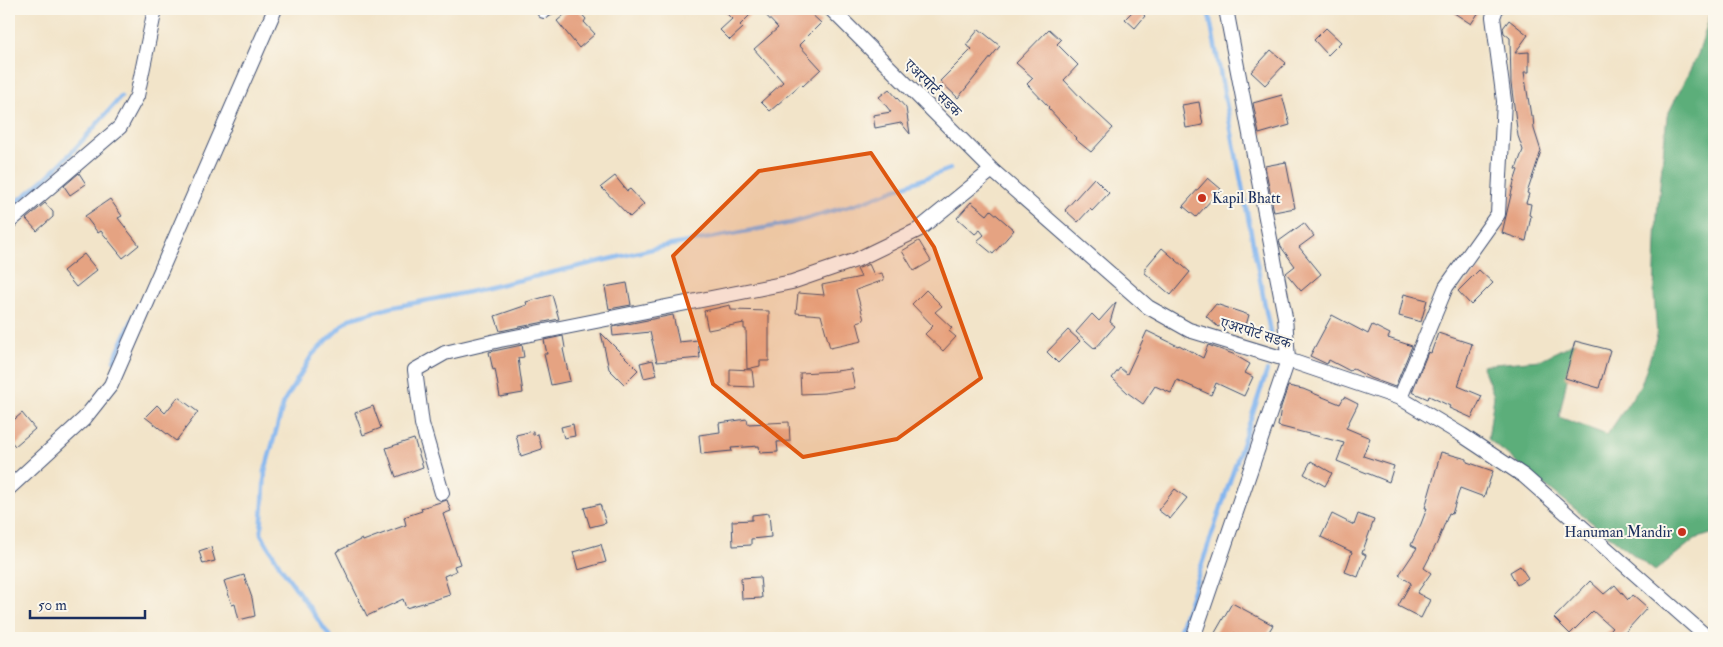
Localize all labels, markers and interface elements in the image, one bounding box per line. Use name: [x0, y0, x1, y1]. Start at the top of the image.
street label: एअरपोर्ट सडक: [899, 55, 966, 122]
place label: Kapil Bhatt: [1212, 189, 1281, 209]
marker: Kapil Bhatt: [1196, 192, 1208, 204]
street label: एअरपोर्ट सडक: [1217, 313, 1295, 354]
place label: Hanuman Mandir: [1564, 523, 1672, 542]
marker: Hanuman Mandir: [1676, 526, 1688, 538]
scale bar: [30, 587, 145, 619]
text: 50 m: [38, 596, 67, 615]

